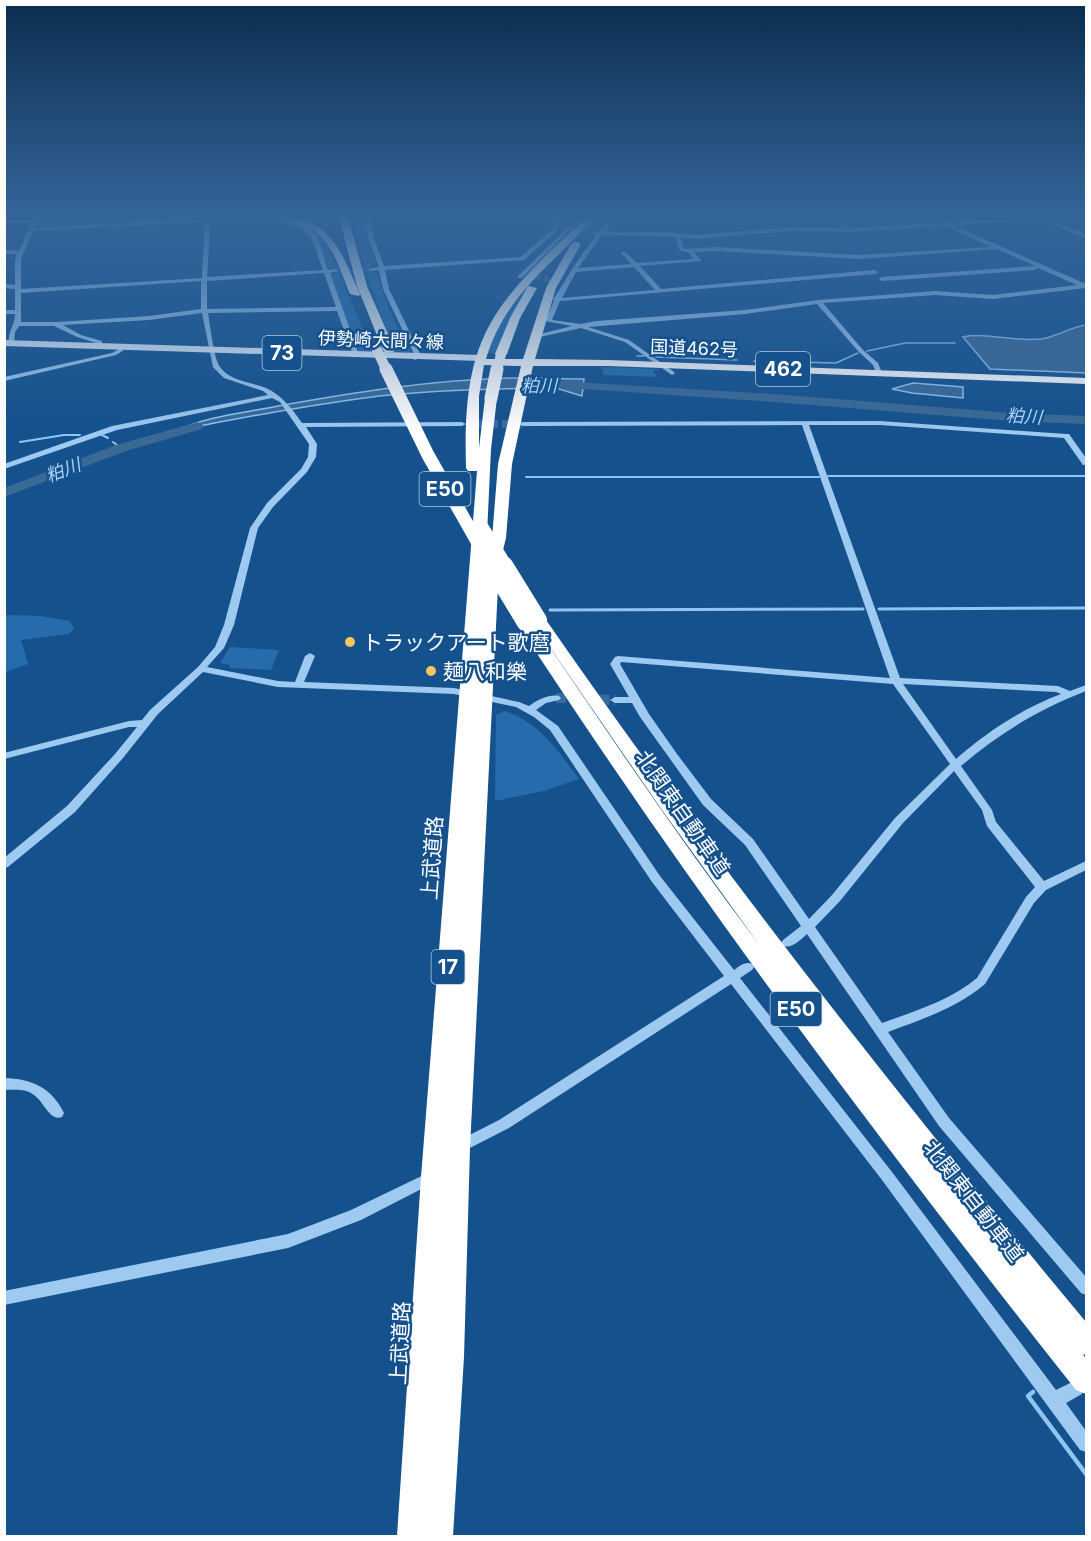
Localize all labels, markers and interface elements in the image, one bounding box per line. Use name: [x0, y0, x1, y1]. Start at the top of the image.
street label: 伊勢崎大間々線: [318, 327, 444, 353]
road number: 73: [262, 336, 302, 370]
street label: 国道462号: [650, 336, 738, 360]
road number: 462: [756, 352, 810, 386]
water label: 粕川: [521, 375, 559, 396]
water label: 粕川: [1005, 404, 1045, 428]
water label: 粕川: [42, 453, 85, 486]
road number: E50: [420, 472, 470, 506]
place label: トラックアート歌麿: [362, 630, 550, 655]
marker: トラックアート歌麿: [343, 635, 357, 649]
place label: 麺八和樂: [443, 659, 527, 684]
marker: 麺八和樂: [424, 664, 438, 678]
street label: 北関東自動車道: [631, 746, 735, 880]
street label: 上武道路: [417, 815, 447, 901]
road number: 17: [432, 950, 464, 984]
road number: E50: [770, 992, 822, 1026]
street label: 北関東自動車道: [919, 1135, 1029, 1267]
street label: 上武道路: [385, 1300, 415, 1386]

